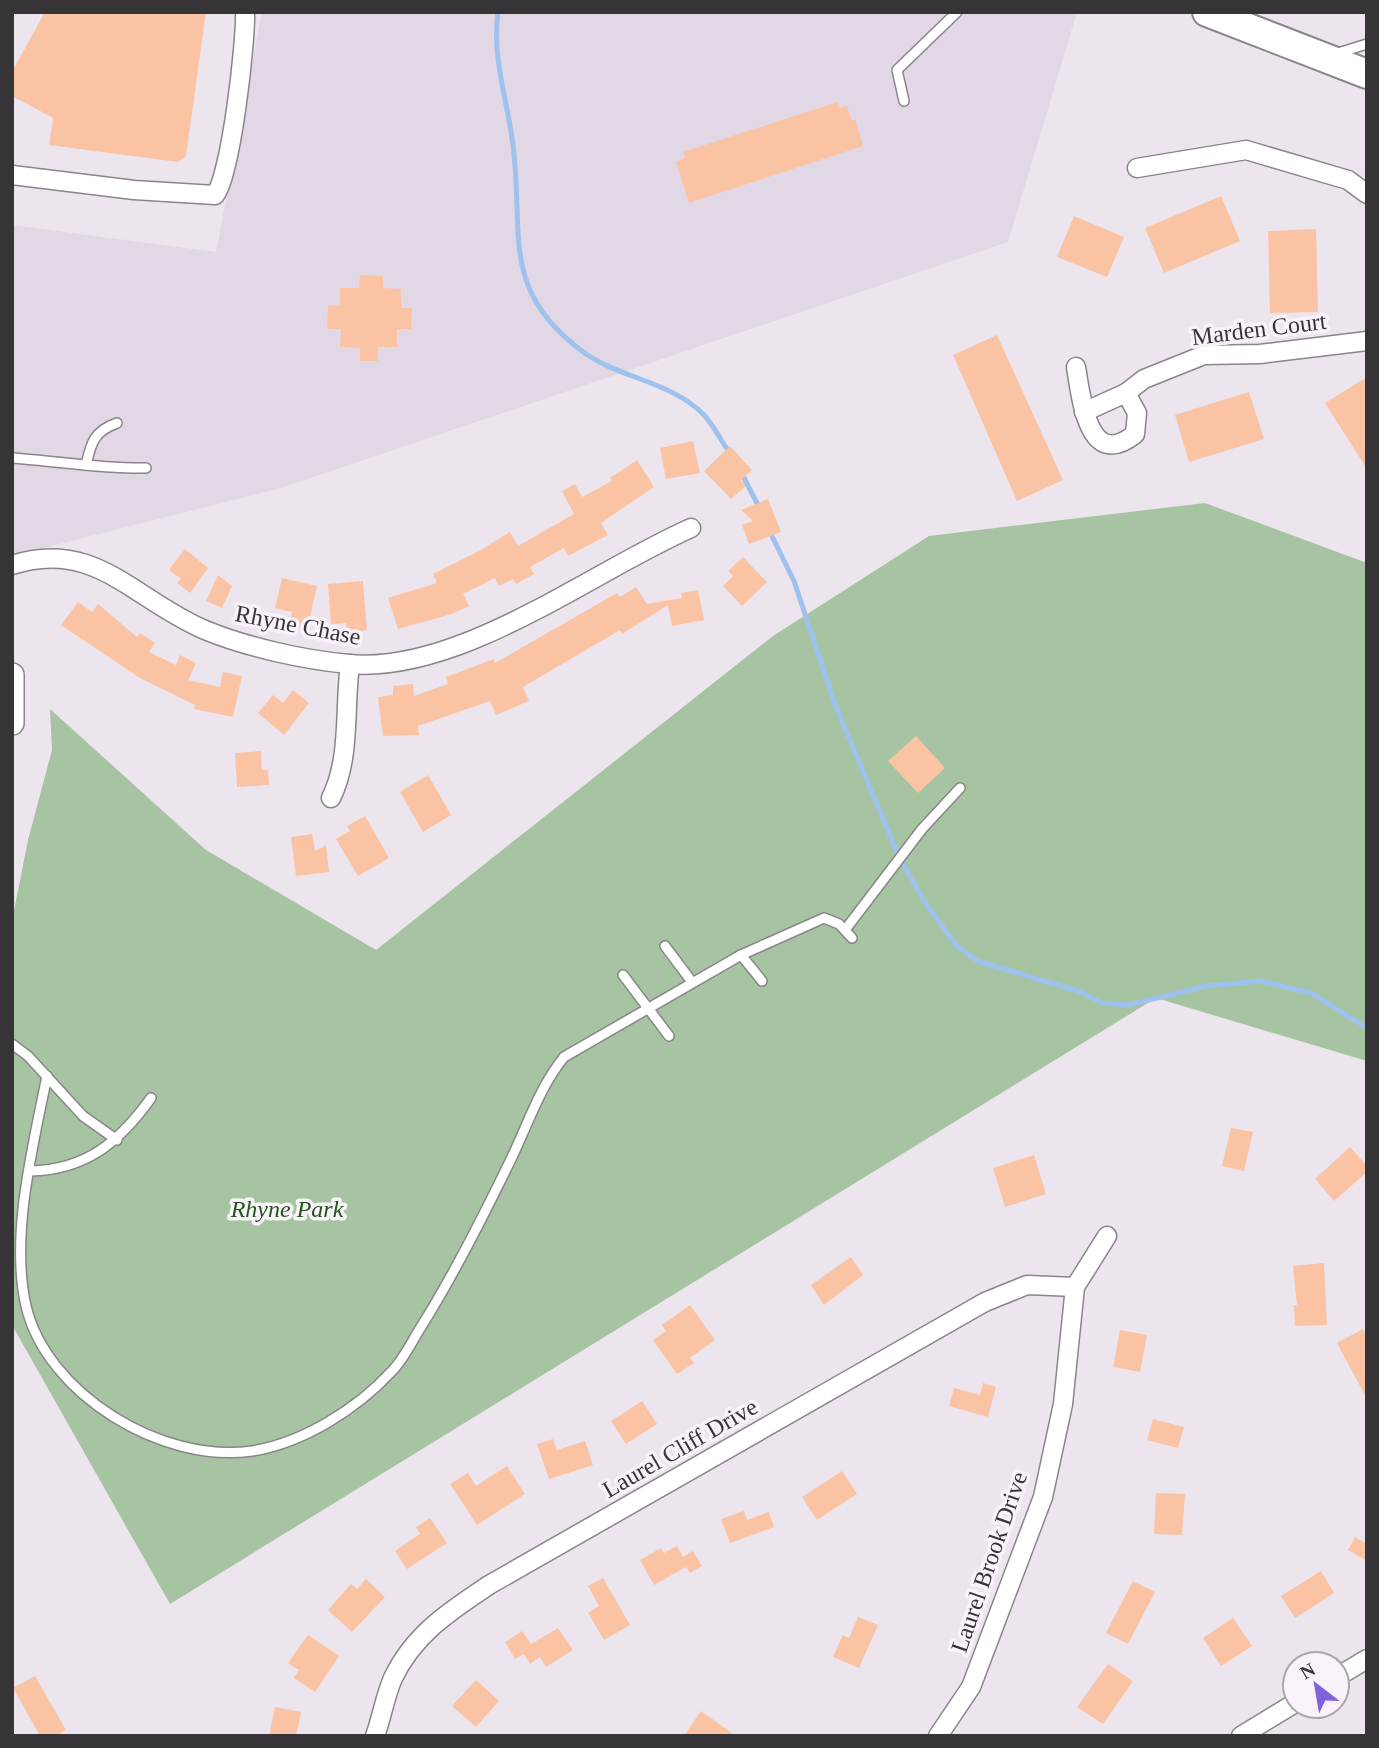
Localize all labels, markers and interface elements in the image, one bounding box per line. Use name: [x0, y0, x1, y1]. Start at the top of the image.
street label: Marden Court: [1190, 308, 1328, 350]
street label: Rhyne Chase: [233, 600, 363, 650]
park label: Rhyne Park: [230, 1196, 344, 1222]
street label: Laurel Cliff Drive: [598, 1393, 762, 1503]
street label: Laurel Brook Drive: [946, 1468, 1032, 1656]
north arrow: [1281, 1650, 1351, 1720]
text: N: [1296, 1658, 1319, 1683]

